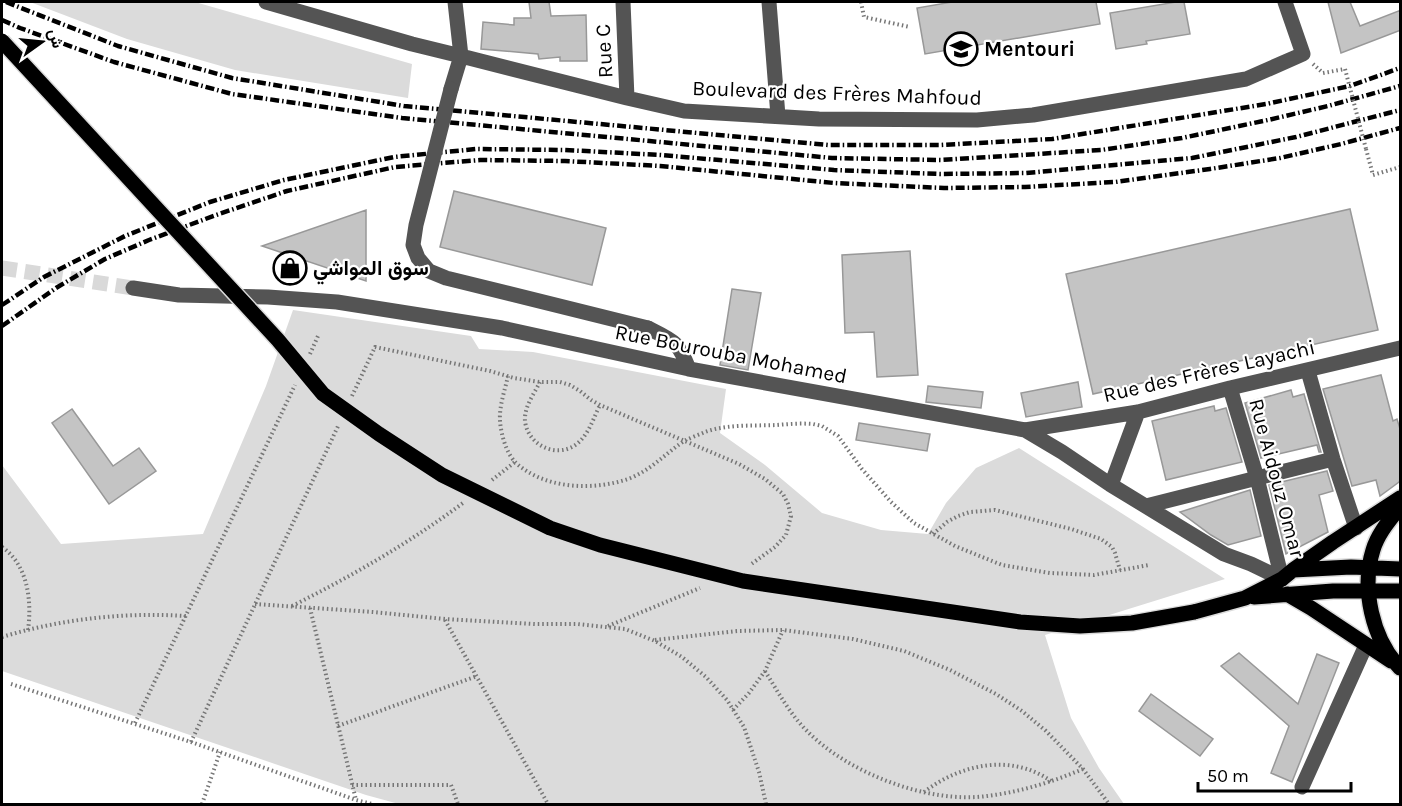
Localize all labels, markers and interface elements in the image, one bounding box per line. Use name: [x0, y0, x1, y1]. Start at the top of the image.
north arrow: [12, 12, 72, 72]
street label: Rue C: [591, 23, 617, 79]
text: ش: [44, 26, 68, 50]
school or university icon: Mentouri: [943, 31, 979, 67]
place label: Mentouri: [984, 37, 1075, 61]
street label: Boulevard des Frères Mahfoud: [692, 76, 982, 110]
shop icon: سوق المواشي: [272, 250, 308, 286]
place label: سوق المواشي: [313, 256, 429, 285]
street label: Rue Bourouba Mohamed: [613, 320, 849, 388]
street label: Rue des Frères Layachi: [1101, 335, 1317, 407]
street label: Rue Aidouz Omar: [1244, 396, 1310, 561]
scale bar: [1198, 755, 1351, 793]
text: 50 m: [1207, 765, 1249, 787]

